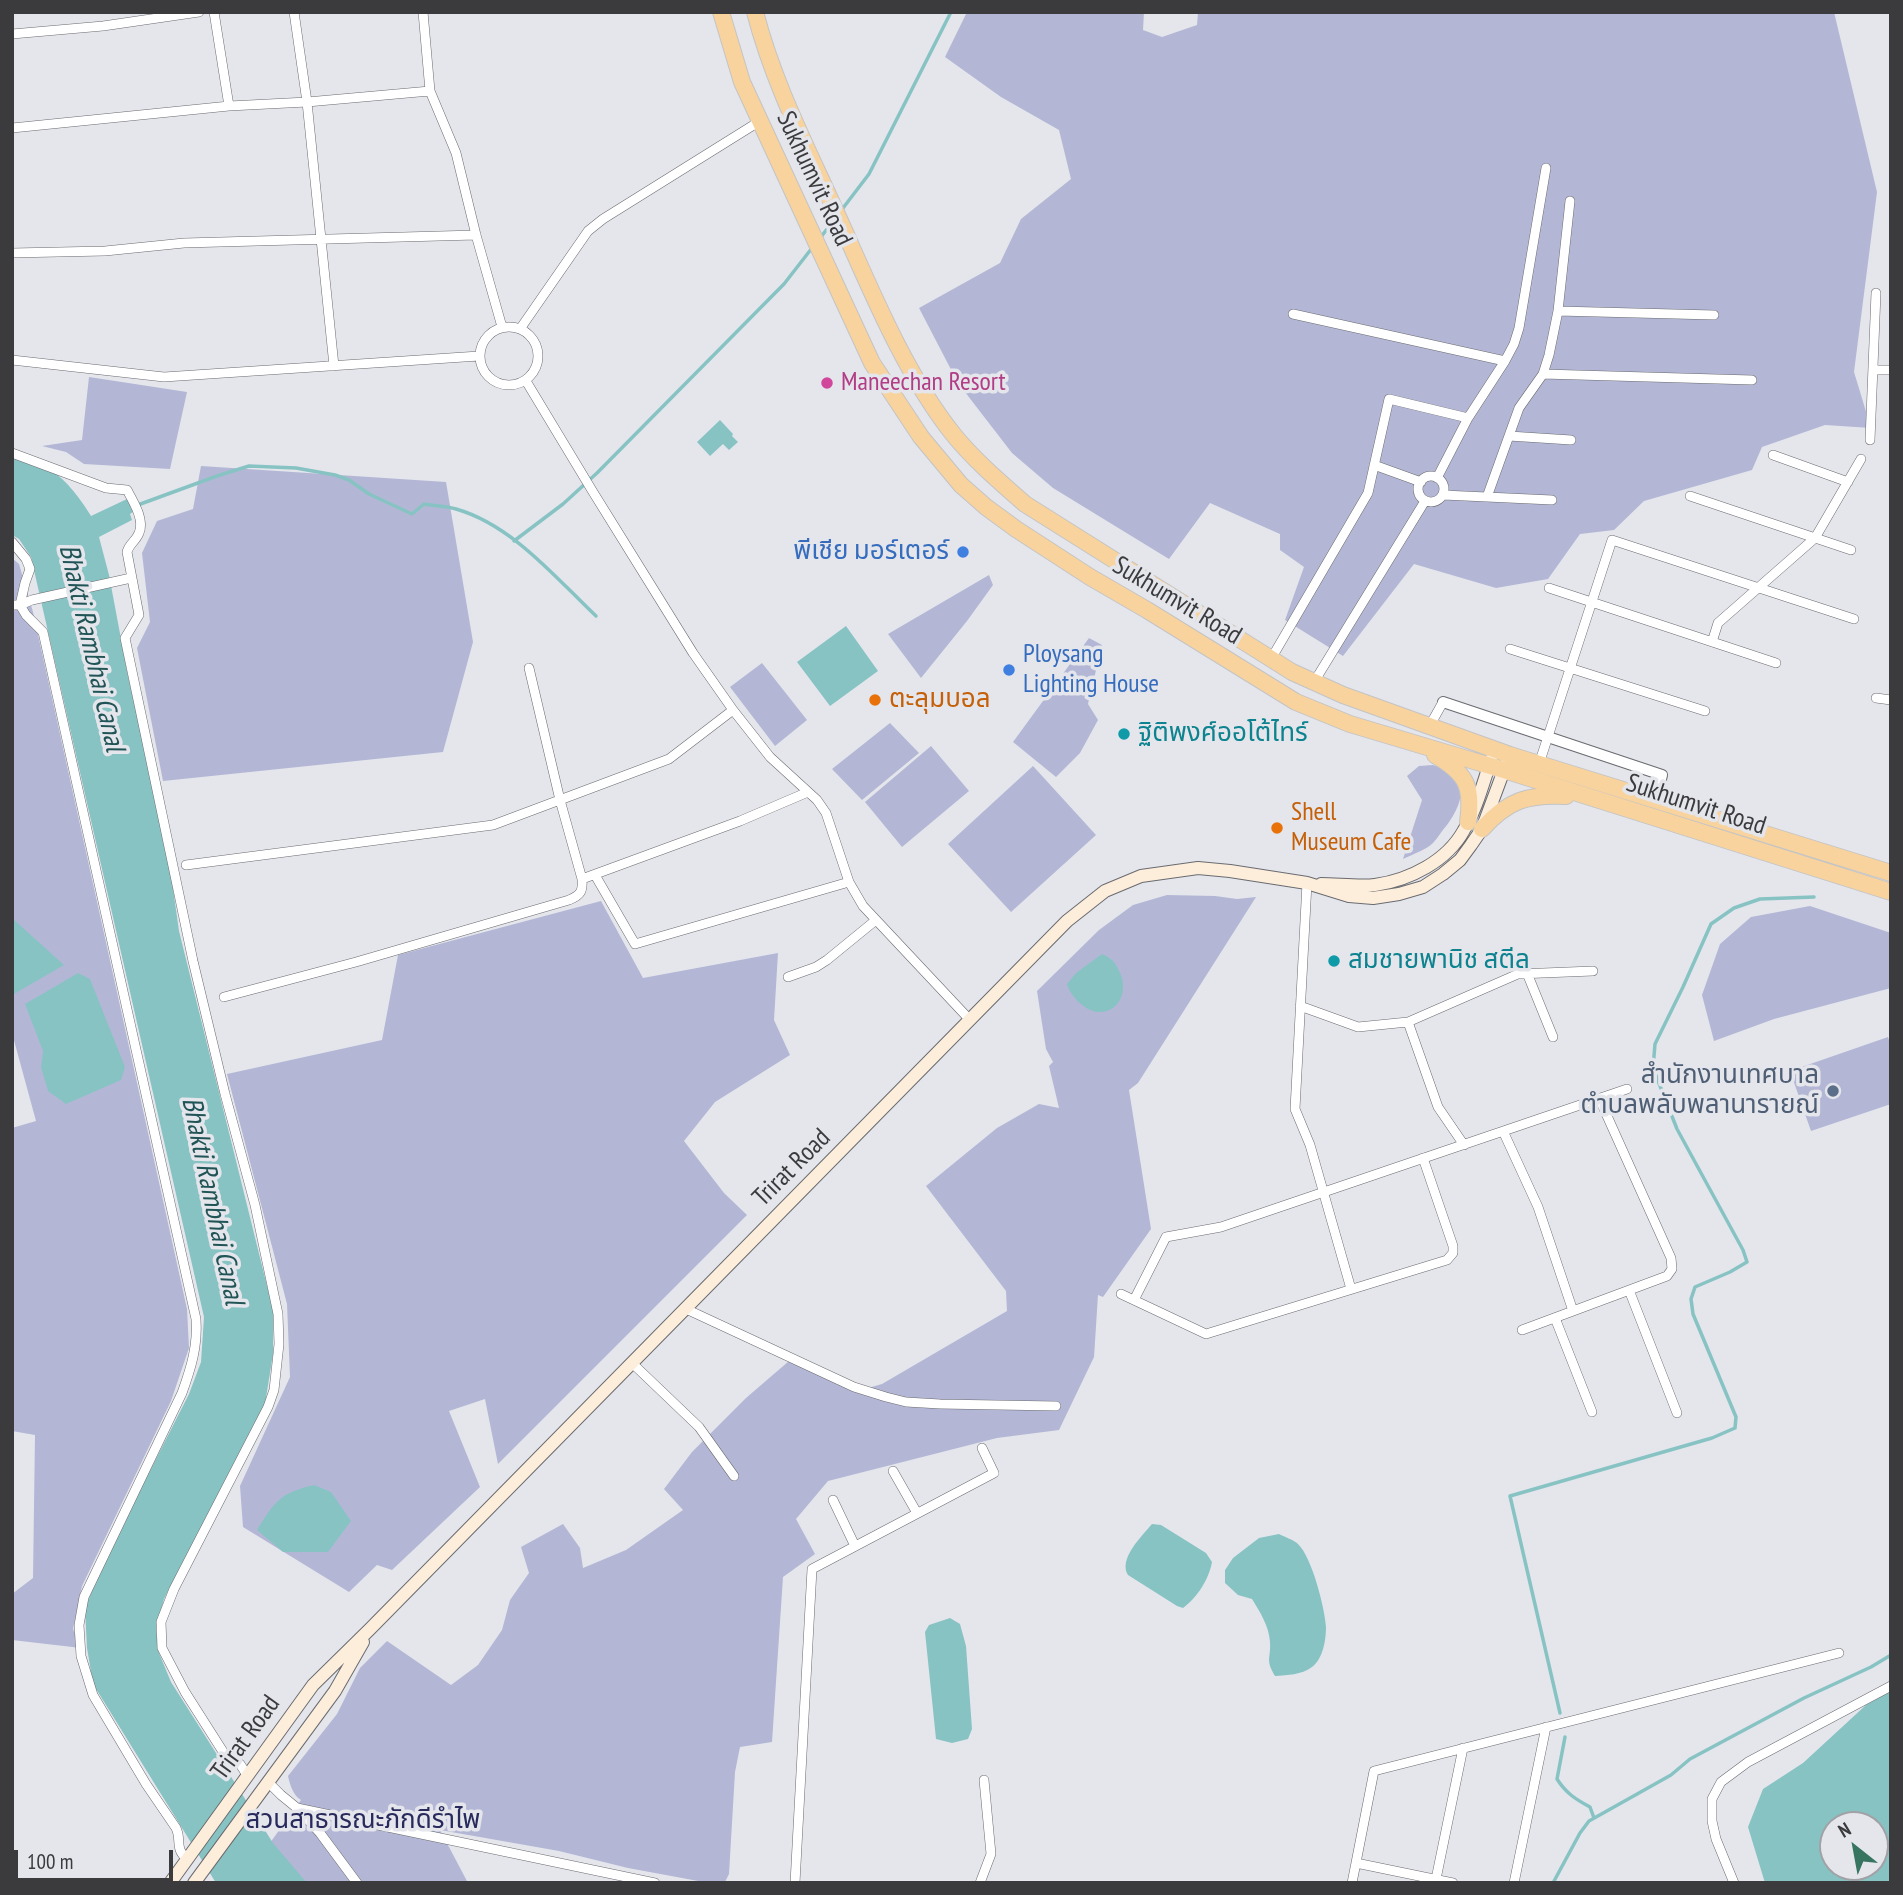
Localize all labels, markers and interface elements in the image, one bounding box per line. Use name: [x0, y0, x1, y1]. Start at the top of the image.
street label: Sukhumvit Road: [769, 107, 859, 251]
place label: Maneechan Resort: [841, 367, 1006, 399]
marker: Maneechan Resort: [819, 375, 835, 391]
place label: พีเชีย มอร์เตอร์: [793, 536, 949, 568]
water label: Bhakti Rambhai Canal: [51, 541, 131, 755]
marker: พีเชีย มอร์เตอร์: [955, 544, 971, 560]
street label: Sukhumvit Road: [1107, 550, 1247, 652]
place label: Ploysang Lighting House: [1023, 639, 1159, 700]
marker: Ploysang Lighting House: [1001, 662, 1017, 678]
place label: ตะลุมบอล: [889, 684, 991, 716]
marker: ตะลุมบอล: [867, 692, 883, 708]
place label: ฐิติพงศ์ออโต้ไทร์: [1138, 718, 1308, 750]
marker: ฐิติพงศ์ออโต้ไทร์: [1116, 726, 1132, 742]
street label: Sukhumvit Road: [1622, 768, 1770, 842]
place label: Shell Museum Cafe: [1291, 797, 1411, 858]
marker: Shell Museum Cafe: [1269, 820, 1285, 836]
place label: สมชายพานิช สตีล: [1348, 945, 1530, 977]
marker: สมชายพานิช สตีล: [1326, 953, 1342, 969]
place label: สำนักงานเทศบาล ตำบลพลับพลานารายณ์: [1580, 1060, 1819, 1122]
marker: สำนักงานเทศบาล ตำบลพลับพลานารายณ์: [1825, 1083, 1841, 1099]
water label: Bhakti Rambhai Canal: [174, 1094, 250, 1308]
street label: Trirat Road: [747, 1123, 837, 1213]
street label: Trirat Road: [205, 1690, 287, 1786]
park label: สวนสาธารณะภักดีรำไพ: [246, 1805, 480, 1837]
north arrow: [1819, 1811, 1889, 1881]
text: N: [1834, 1817, 1855, 1843]
scale bar: [18, 1836, 177, 1880]
text: 100 m: [27, 1848, 73, 1875]

